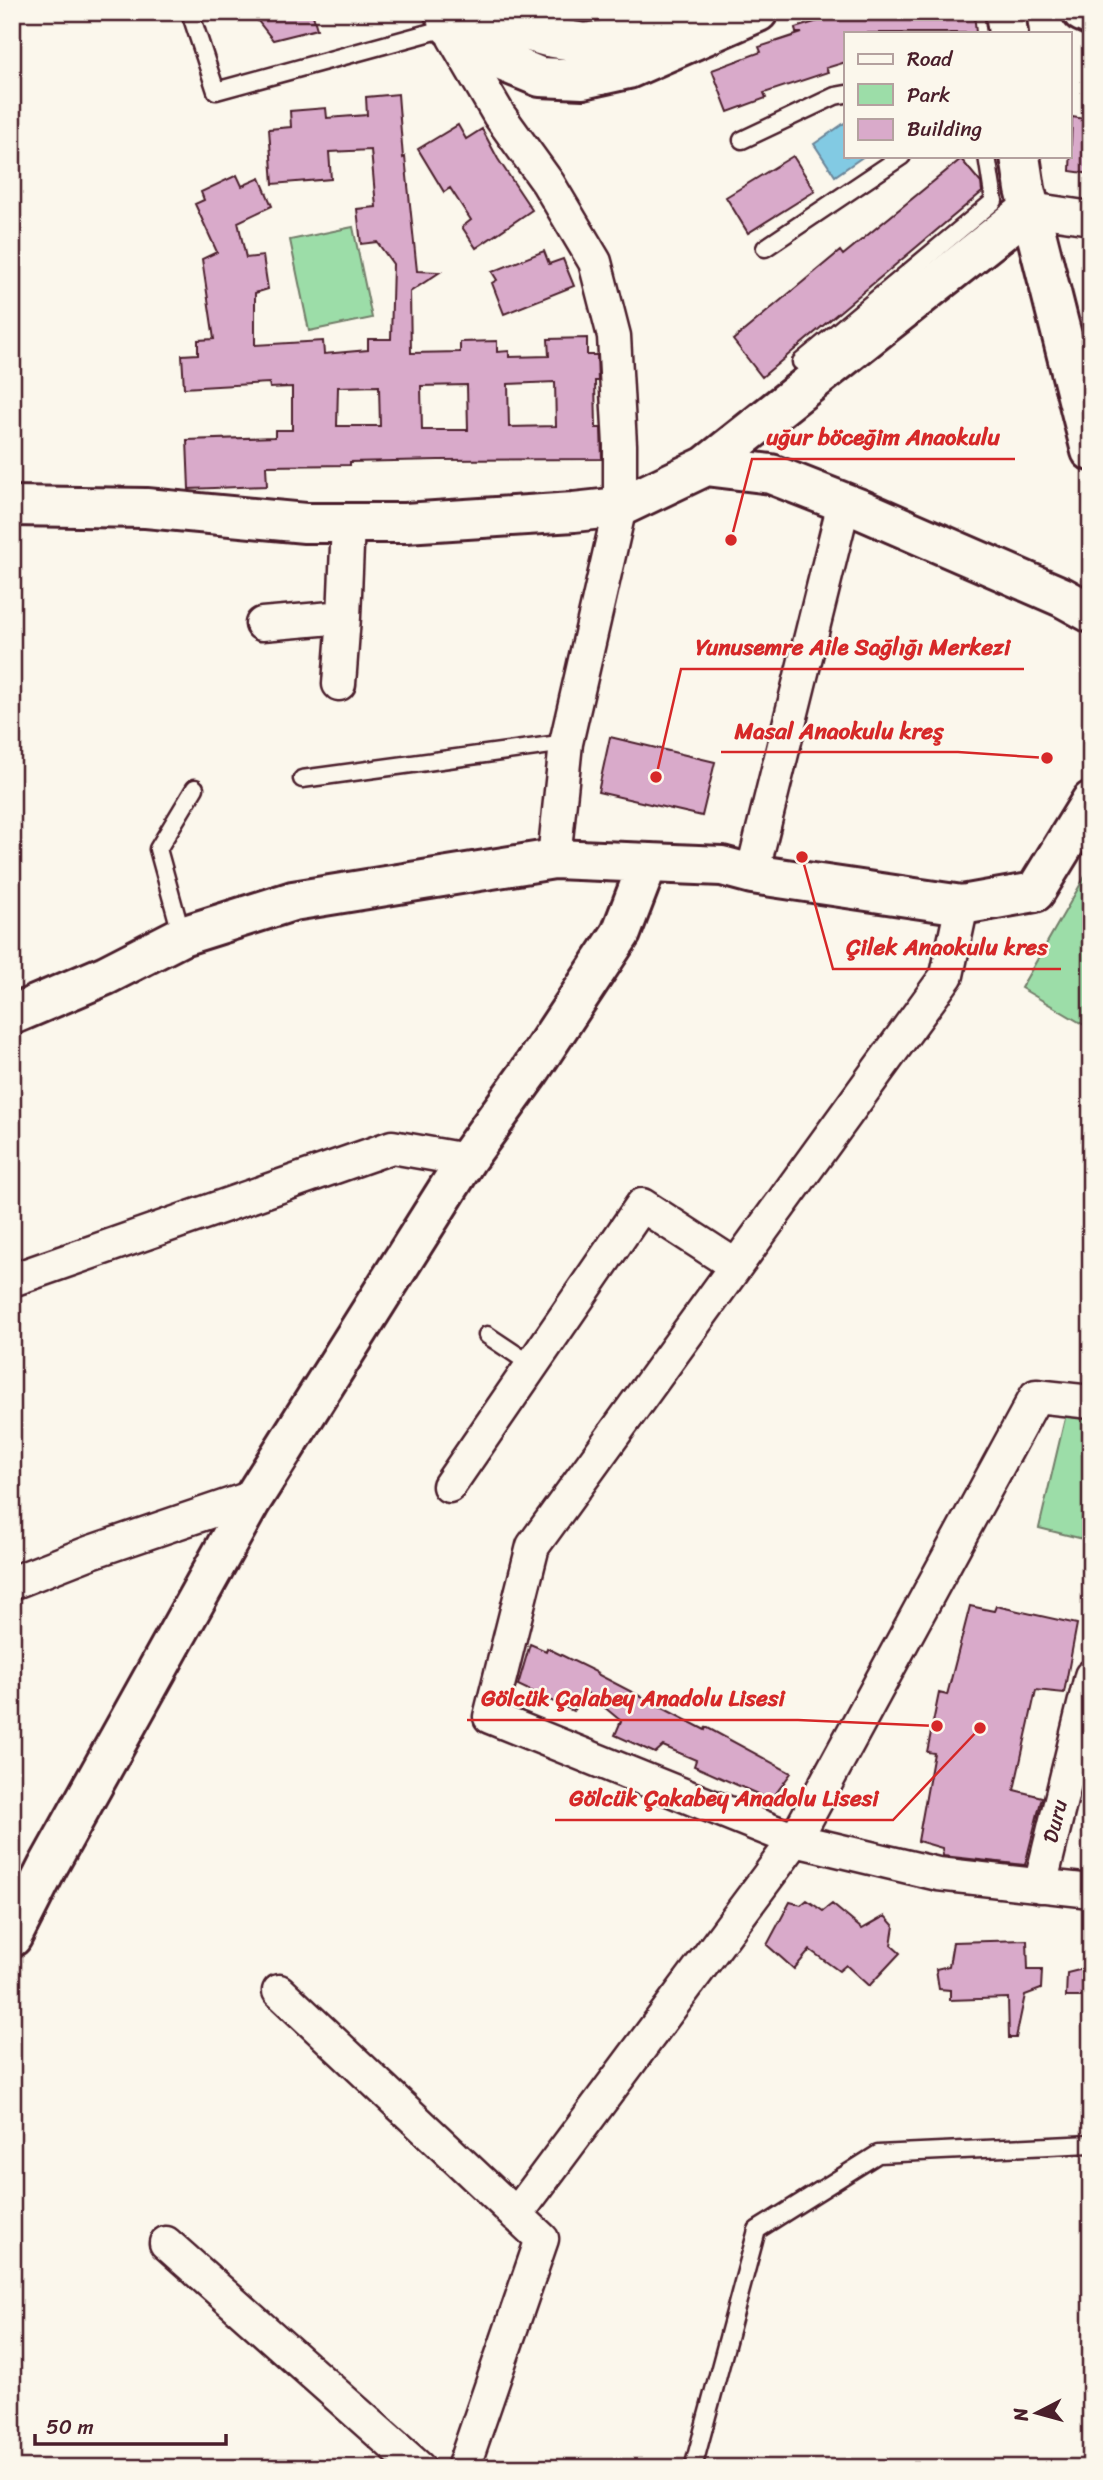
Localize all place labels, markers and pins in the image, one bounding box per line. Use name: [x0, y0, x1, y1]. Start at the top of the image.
callout: uğur böceğim Anaokulu: [752, 415, 1015, 459]
callout: Yunusemre Aile Sağlığı Merkezi: [681, 625, 1024, 669]
callout: Masal Anaokulu kreş: [721, 708, 958, 752]
callout: Çilek Anaokulu kres: [833, 925, 1061, 969]
callout: Gölcük Çalabey Anadolu Lisesi: [467, 1676, 798, 1720]
callout: Gölcük Çakabey Anadolu Lisesi: [555, 1776, 893, 1820]

